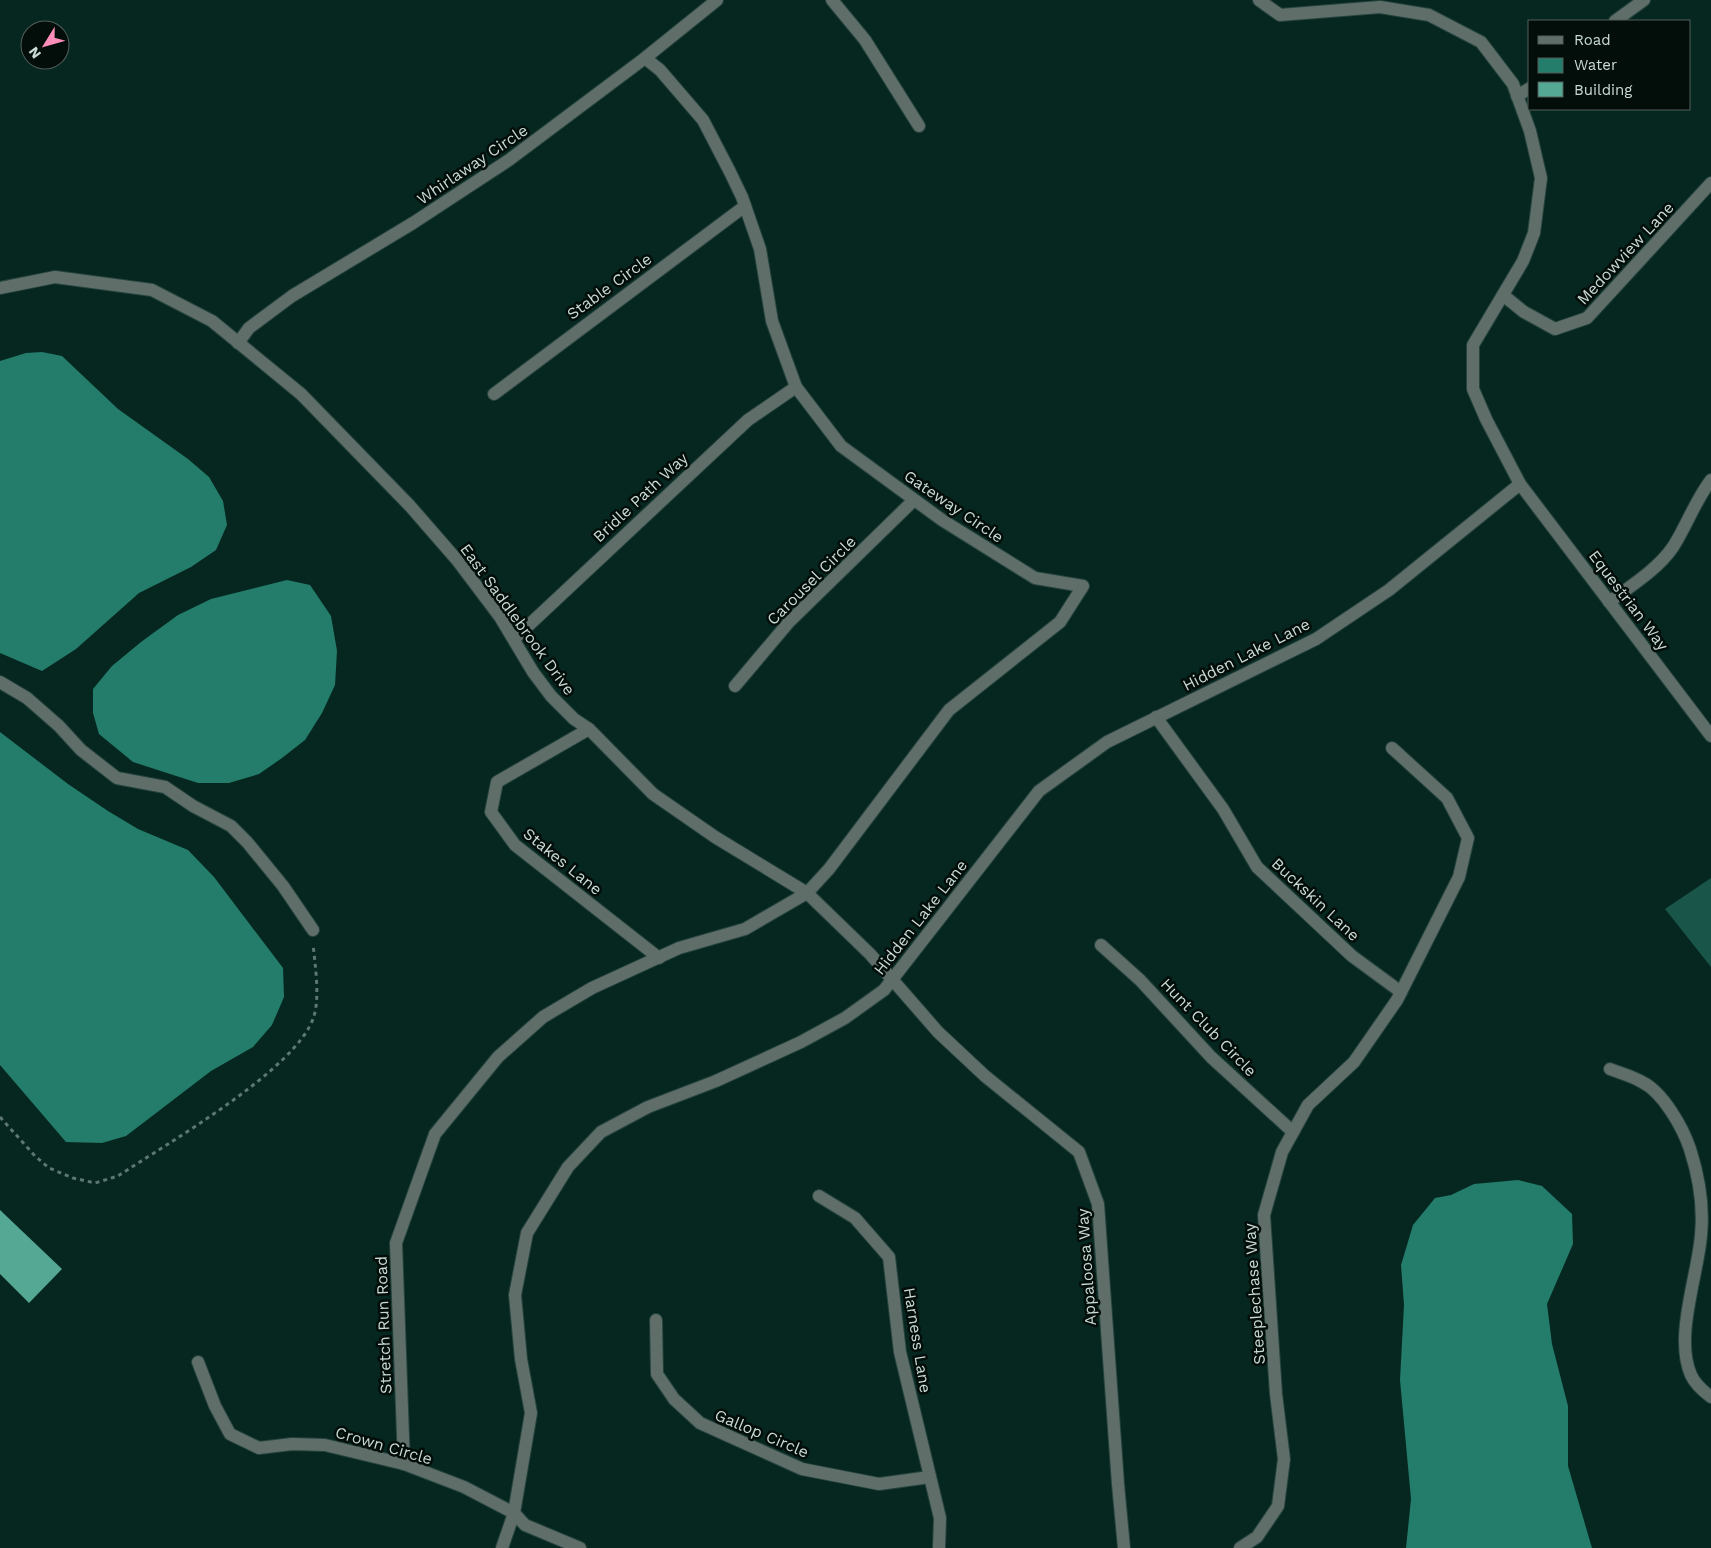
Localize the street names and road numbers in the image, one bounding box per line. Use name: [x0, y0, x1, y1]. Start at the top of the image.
street label: Whirlaway Circle: [413, 120, 531, 209]
street label: Medowview Lane: [1573, 198, 1678, 309]
street label: Stable Circle: [563, 249, 655, 324]
street label: Bridle Path Way: [589, 448, 692, 546]
street label: Gateway Circle: [900, 466, 1007, 547]
street label: Carousel Circle: [763, 532, 860, 629]
street label: East Saddlebrook Drive: [456, 540, 579, 699]
street label: Equestrian Way: [1585, 546, 1673, 655]
street label: Hidden Lake Lane: [1179, 614, 1313, 695]
street label: Stakes Lane: [520, 824, 606, 899]
street label: Buckskin Lane: [1268, 854, 1363, 945]
street label: Hidden Lake Lane: [870, 856, 971, 979]
street label: Hunt Club Circle: [1157, 974, 1260, 1080]
street label: Appaloosa Way: [1073, 1207, 1100, 1326]
street label: Steeplechase Way: [1240, 1222, 1269, 1365]
street label: Stretch Run Road: [372, 1256, 395, 1394]
street label: Harness Lane: [900, 1286, 935, 1394]
street label: Gallop Circle: [712, 1405, 812, 1462]
street label: Crown Circle: [333, 1423, 435, 1468]

